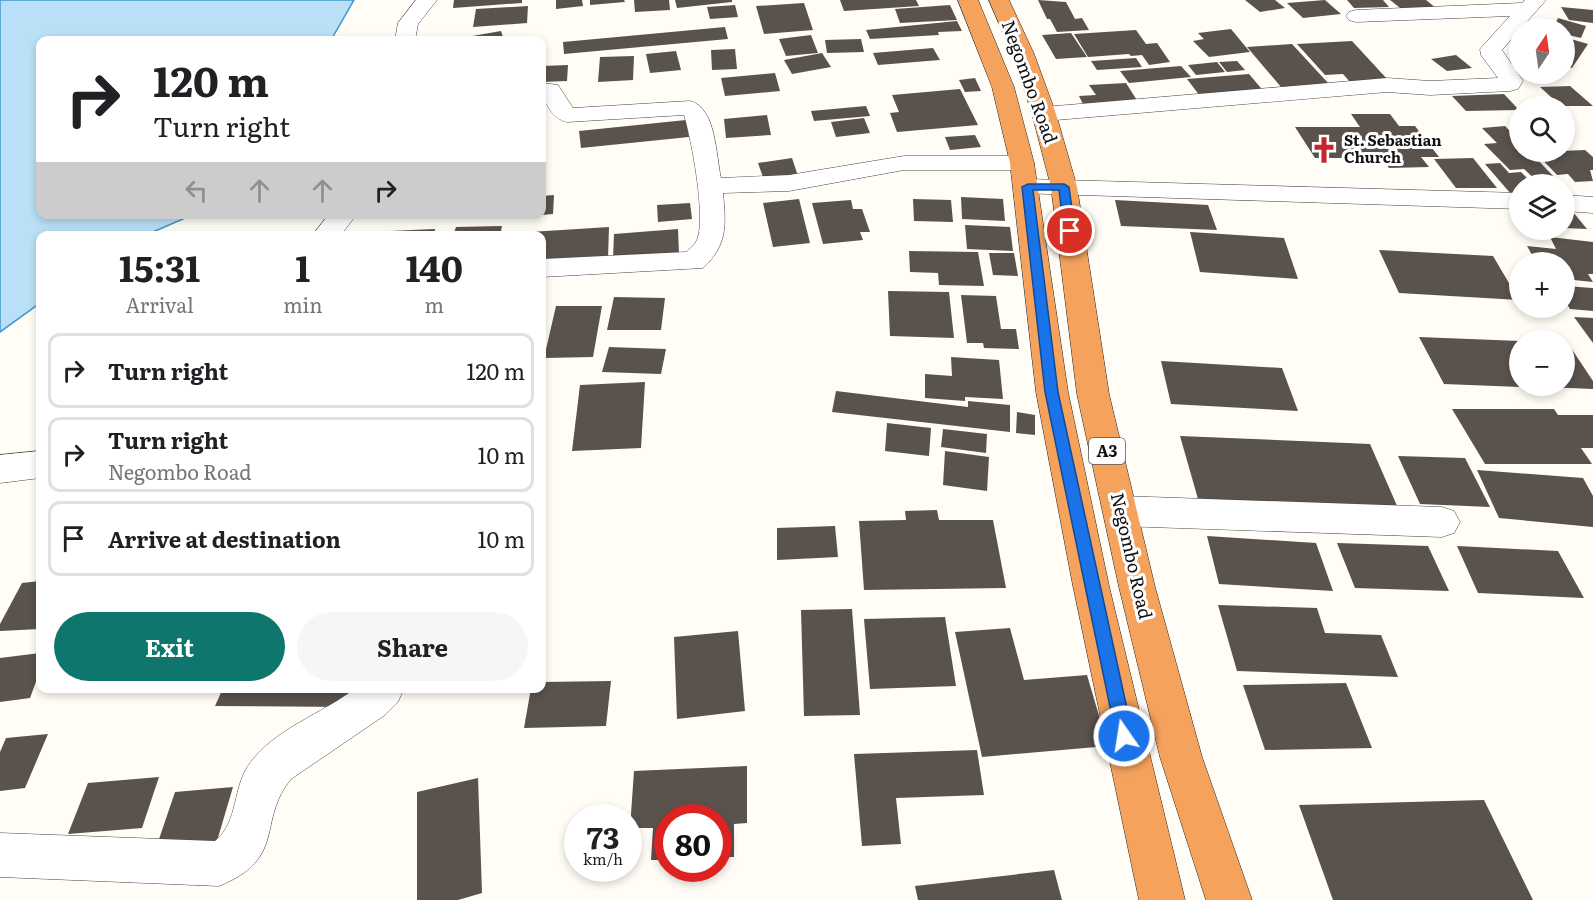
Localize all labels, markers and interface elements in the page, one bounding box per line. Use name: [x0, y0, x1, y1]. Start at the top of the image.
street label: Negombo Road: [996, 16, 1065, 147]
north arrow: [1509, 18, 1575, 84]
map controls: [1509, 18, 1575, 396]
text: 120 m: [153, 48, 269, 110]
icon: right: [54, 60, 132, 138]
button: search: [1509, 96, 1575, 162]
text: Turn right: [153, 105, 290, 145]
place label: St. Sebastian Church: [1344, 128, 1442, 168]
church icon: St. Sebastian Church: [1309, 135, 1339, 165]
icon: left: [180, 174, 213, 207]
icon: ahead: [243, 174, 276, 207]
icon: ahead: [306, 174, 339, 207]
icon: right: [369, 174, 402, 207]
button: layers: [1509, 174, 1575, 240]
pin: [1044, 205, 1095, 256]
icon: arrive: [1053, 214, 1086, 247]
text: 15:31: [119, 240, 200, 293]
text: 1: [295, 240, 310, 293]
text: 140: [405, 240, 463, 293]
button: +: [1509, 252, 1575, 318]
text: Arrival: [125, 289, 194, 319]
text: min: [283, 289, 322, 319]
text: m: [424, 289, 444, 319]
button: −: [1509, 330, 1575, 396]
icon: right: [57, 354, 90, 387]
text: Turn right: [108, 354, 228, 387]
text: 120 m: [466, 354, 525, 387]
text: Turn right: [108, 423, 228, 456]
icon: right: [57, 438, 90, 471]
text: 10 m: [478, 438, 525, 471]
road number: A3: [1089, 438, 1125, 464]
text: Negombo Road: [108, 456, 252, 486]
street label: Negombo Road: [1105, 490, 1160, 622]
icon: arrive: [57, 522, 90, 555]
text: Arrive at destination: [108, 522, 341, 555]
text: 10 m: [478, 522, 525, 555]
button: Exit: [54, 612, 285, 681]
button: Share: [297, 612, 528, 681]
position arrow: [1092, 704, 1156, 768]
speed limit sign: 80: [654, 804, 732, 882]
text: 73: [587, 814, 619, 858]
text: km/h: [583, 847, 623, 870]

